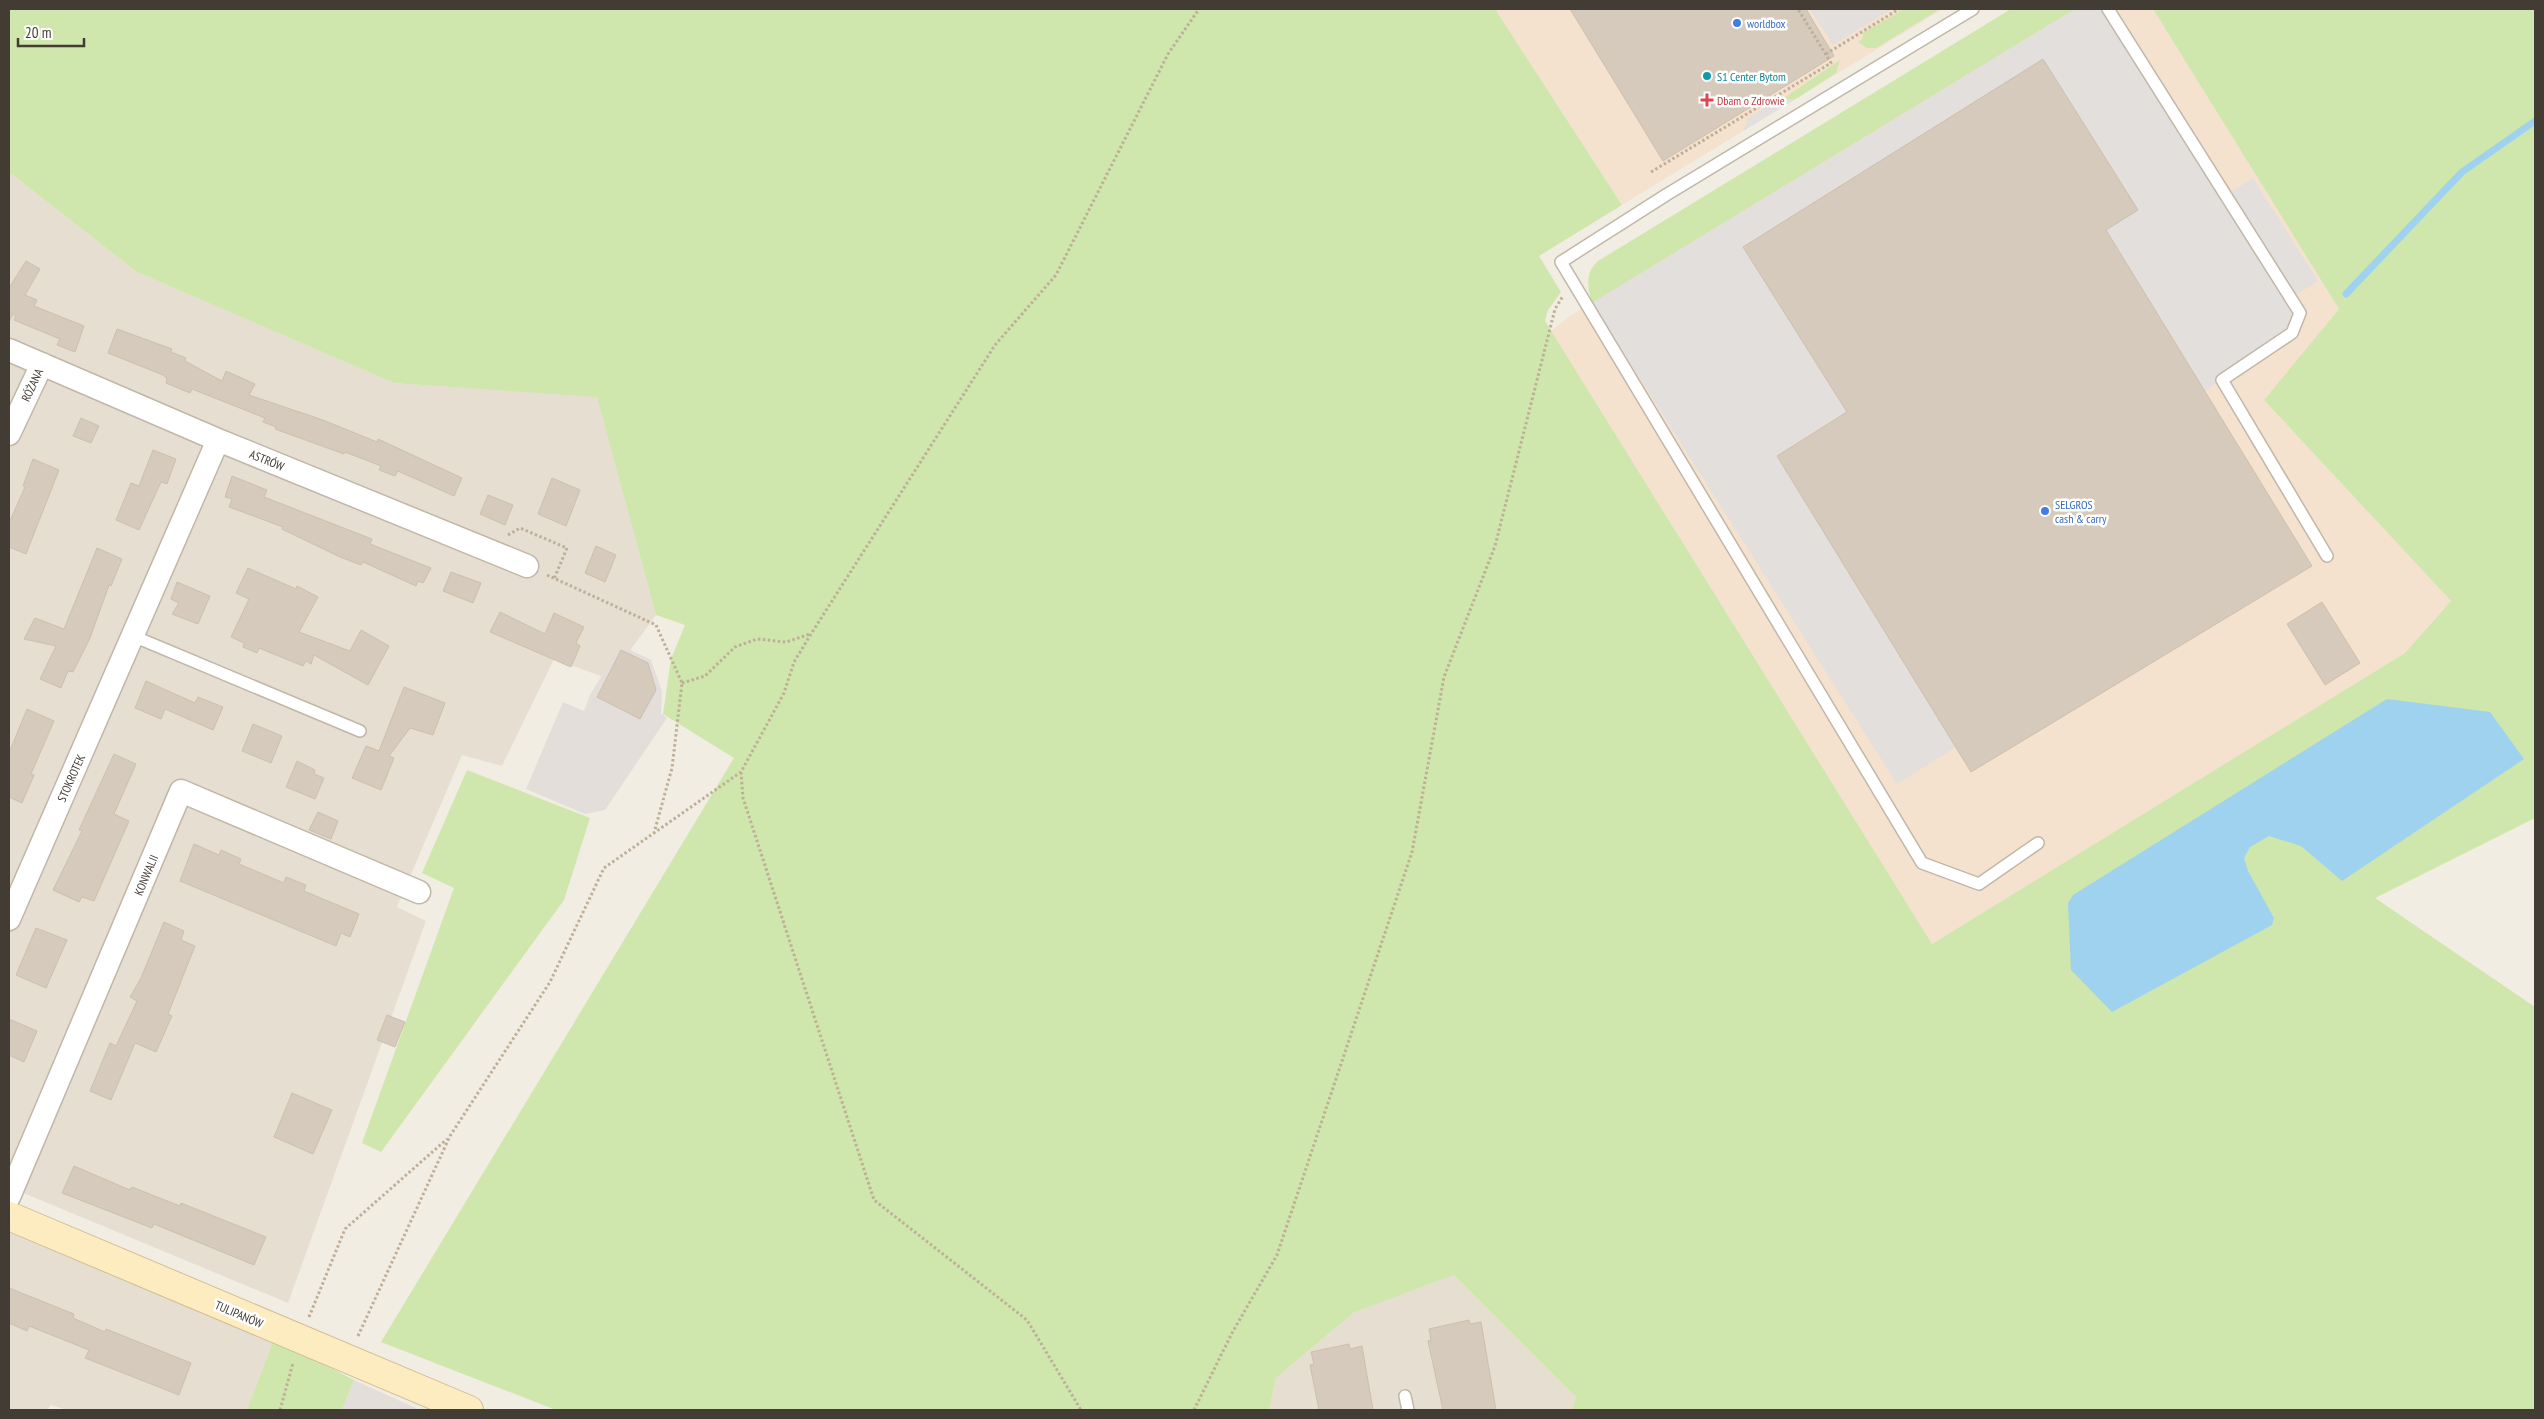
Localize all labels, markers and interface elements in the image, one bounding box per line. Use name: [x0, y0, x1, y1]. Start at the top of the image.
scale bar: [18, 15, 84, 47]
place label: worldbox: [1747, 16, 1786, 31]
marker: worldbox: [1731, 17, 1743, 29]
text: 20 m: [25, 23, 51, 42]
place label: S1 Center Bytom: [1717, 69, 1786, 84]
marker: S1 Center Bytom: [1701, 70, 1713, 82]
place label: Dbam o Zdrowie: [1717, 93, 1785, 108]
marker: Dbam o Zdrowie: [1701, 94, 1713, 106]
street label: RÓŻANA: [18, 366, 46, 404]
street label: ASTRÓW: [247, 446, 287, 474]
place label: SELGROS cash & carry: [2055, 497, 2107, 526]
marker: SELGROS cash & carry: [2039, 505, 2051, 517]
street label: STOKROTEK: [54, 752, 88, 804]
street label: KONWALII: [131, 852, 161, 898]
street label: TULIPANÓW: [213, 1297, 265, 1331]

